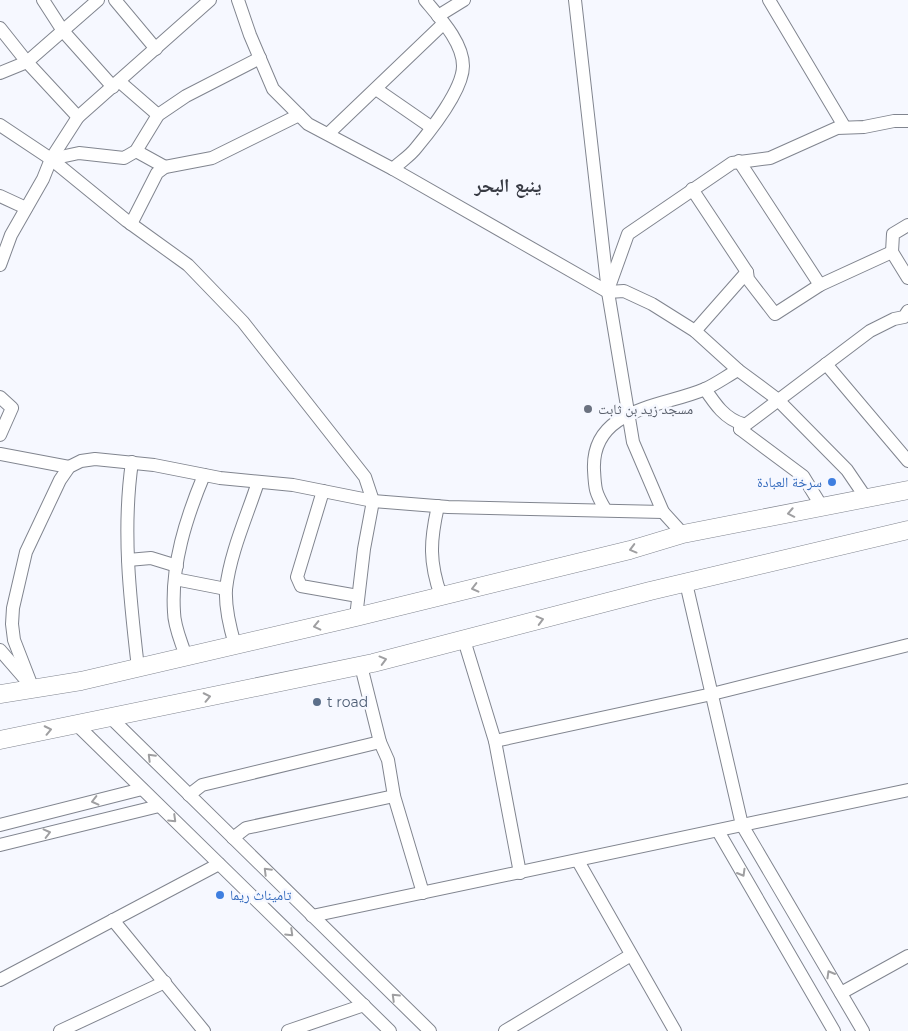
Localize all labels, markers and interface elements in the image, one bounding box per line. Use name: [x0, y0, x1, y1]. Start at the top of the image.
district label: ينبع البحر: [473, 174, 542, 198]
place label: مسجد زيد بن ثابت: [598, 400, 693, 418]
marker: مسجد زيد بن ثابت: [582, 403, 594, 415]
place label: سرخة العبادة: [757, 473, 822, 491]
marker: سرخة العبادة: [826, 476, 838, 488]
one-way arrow: [787, 507, 796, 518]
one-way arrow: [630, 543, 638, 553]
one-way arrow: [471, 582, 480, 593]
one-way arrow: [536, 615, 544, 625]
one-way arrow: [313, 620, 322, 631]
one-way arrow: [379, 656, 387, 666]
one-way arrow: [203, 693, 211, 703]
place label: t road: [327, 693, 368, 711]
marker: t road: [311, 696, 323, 708]
one-way arrow: [43, 725, 52, 736]
one-way arrow: [148, 754, 157, 763]
one-way arrow: [90, 795, 99, 806]
one-way arrow: [168, 814, 177, 823]
one-way arrow: [43, 828, 52, 839]
one-way arrow: [736, 867, 746, 876]
one-way arrow: [263, 868, 272, 877]
place label: تاميناث ريما: [230, 886, 292, 904]
marker: تاميناث ريما: [214, 889, 226, 901]
one-way arrow: [284, 927, 293, 936]
one-way arrow: [826, 970, 836, 979]
one-way arrow: [392, 994, 401, 1003]

